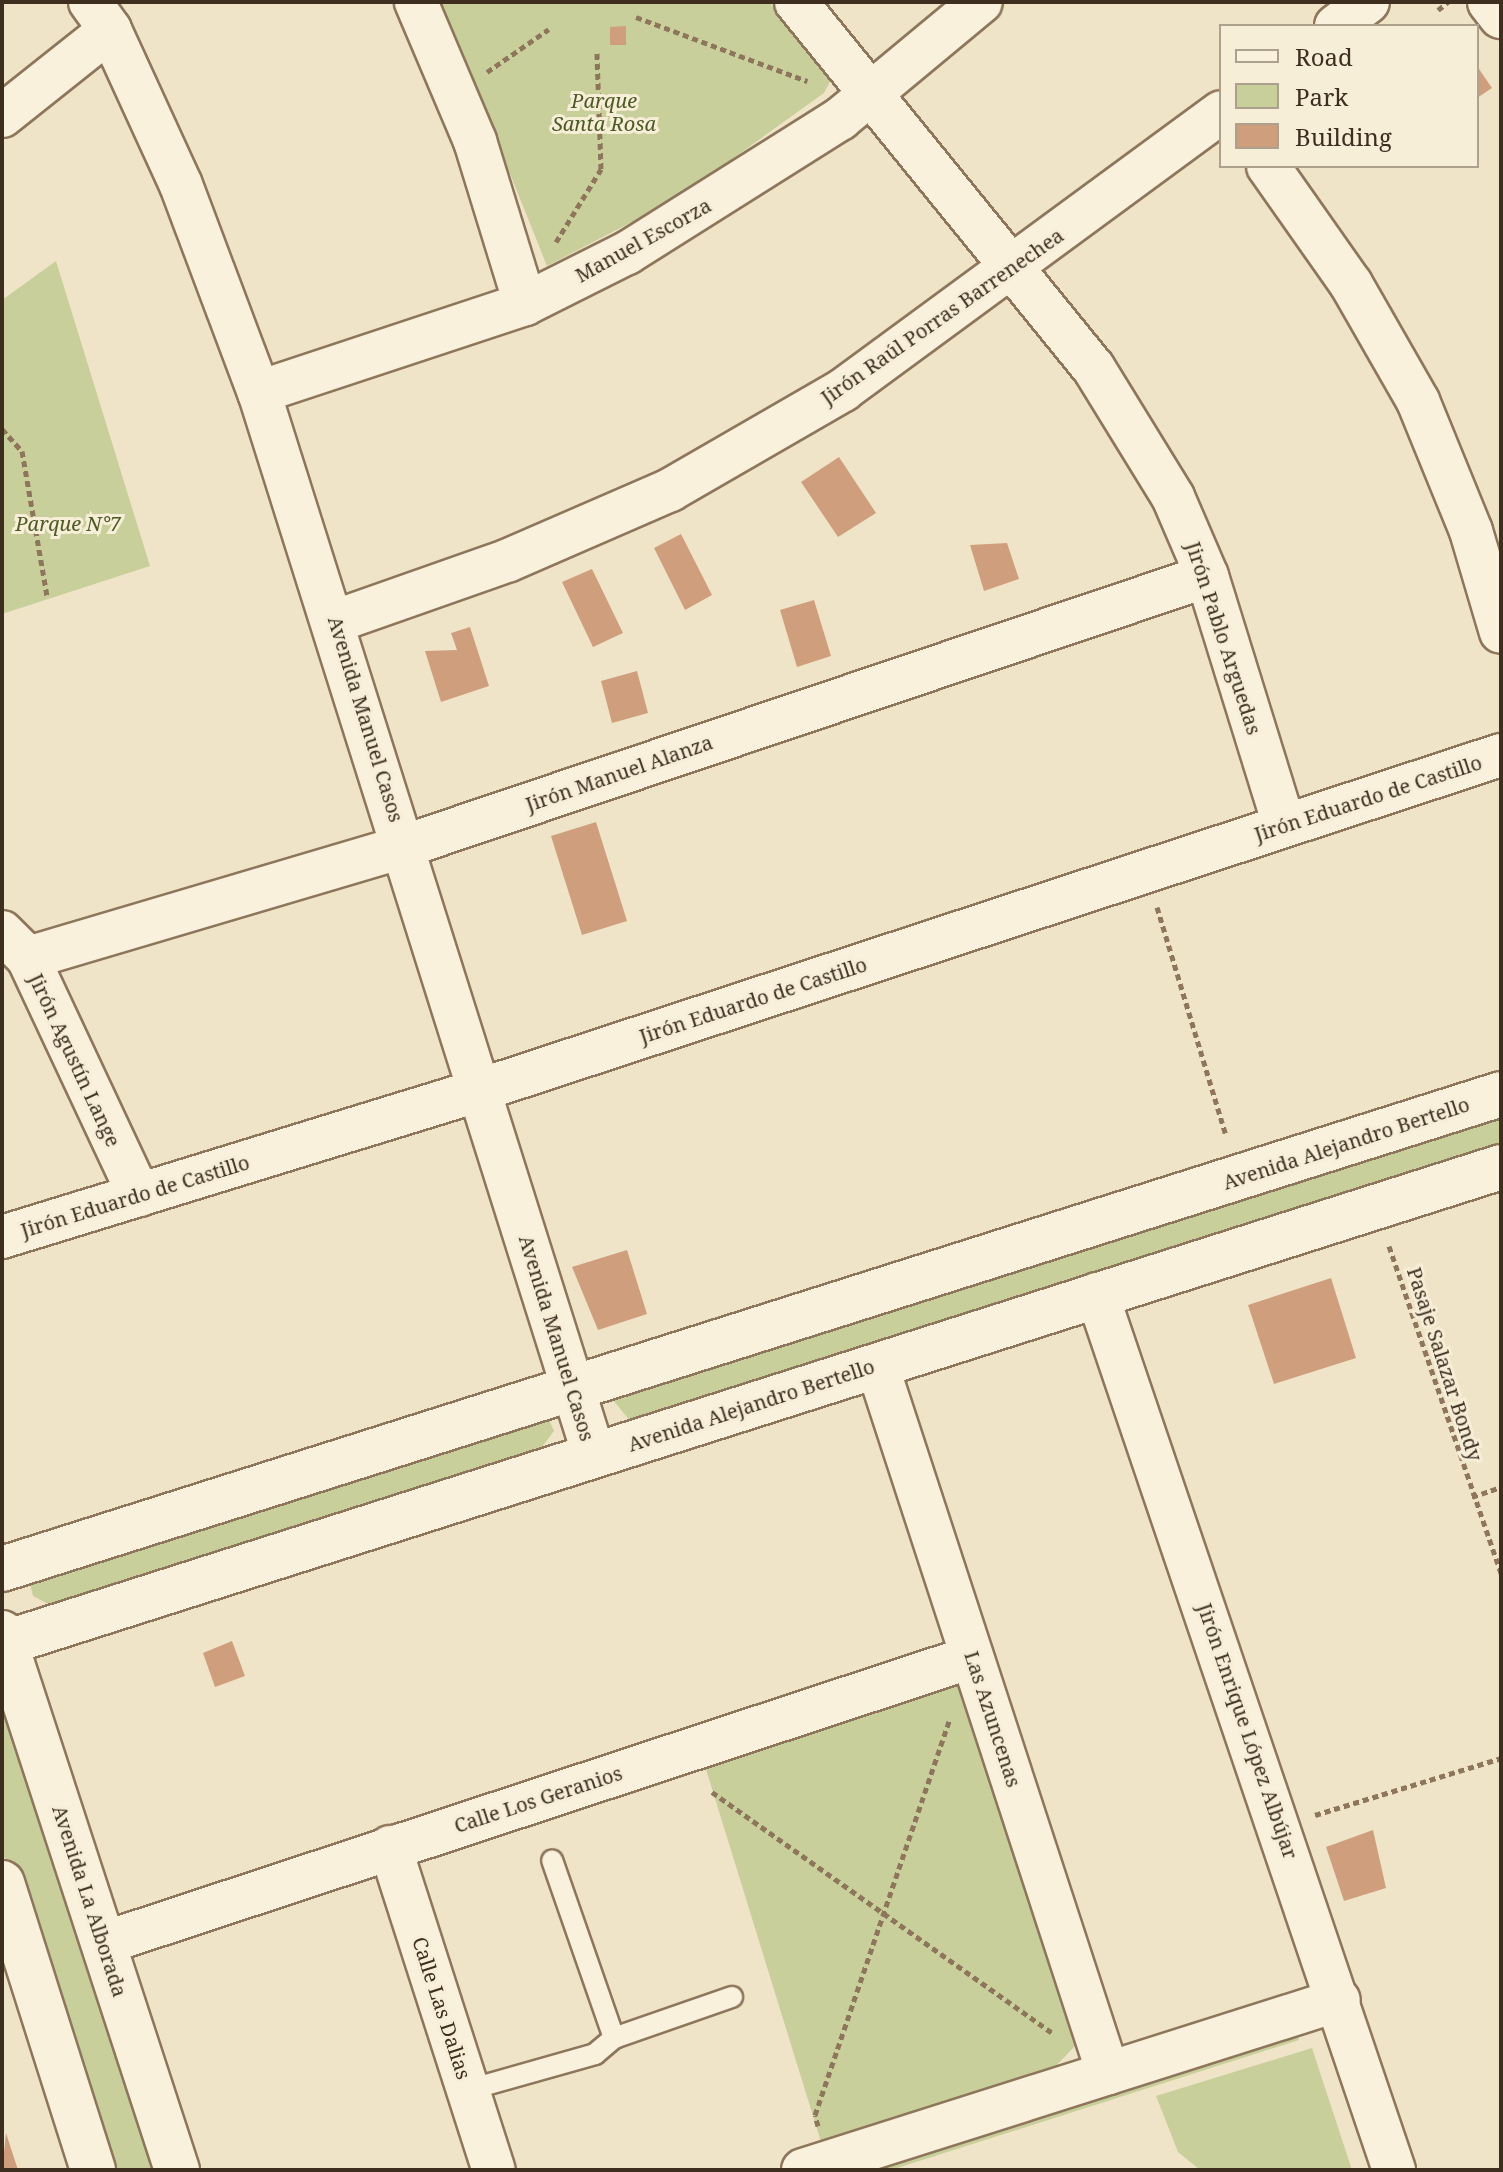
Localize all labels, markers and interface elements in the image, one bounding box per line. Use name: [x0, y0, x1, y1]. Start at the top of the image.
legend: [1219, 24, 1479, 168]
text: Road: [1295, 40, 1353, 73]
text: Park: [1295, 80, 1348, 113]
park label: Parque Santa Rosa: [552, 88, 656, 135]
text: Building: [1295, 120, 1392, 153]
street label: Manuel Escorza: [571, 193, 715, 287]
street label: Jirón Raúl Porras Barrenechea: [816, 223, 1068, 409]
park label: Parque N°7: [15, 511, 121, 535]
street label: Jirón Pablo Arguedas: [1181, 539, 1267, 737]
street label: Avenida Manuel Casos: [323, 613, 409, 825]
street label: Jirón Manuel Alanza: [522, 730, 716, 816]
street label: Jirón Eduardo de Castillo: [1251, 750, 1485, 846]
street label: Jirón Eduardo de Castillo: [636, 952, 870, 1048]
street label: Jirón Agustín Lange: [24, 970, 126, 1150]
street label: Avenida Alejandro Bertello: [1220, 1092, 1472, 1194]
street label: Jirón Eduardo de Castillo: [18, 1150, 252, 1242]
street label: Avenida Manuel Casos: [514, 1232, 600, 1444]
street label: Pasaje Salazar Bondy: [1402, 1264, 1488, 1464]
street label: Avenida Alejandro Bertello: [625, 1354, 877, 1456]
street label: Jirón Enrique López Albújar: [1193, 1600, 1303, 1862]
street label: Las Azuncenas: [960, 1648, 1026, 1790]
street label: Calle Los Geranios: [451, 1761, 625, 1837]
street label: Avenida La Alborada: [48, 1802, 132, 2000]
street label: Calle Las Dalias: [408, 1934, 476, 2082]

